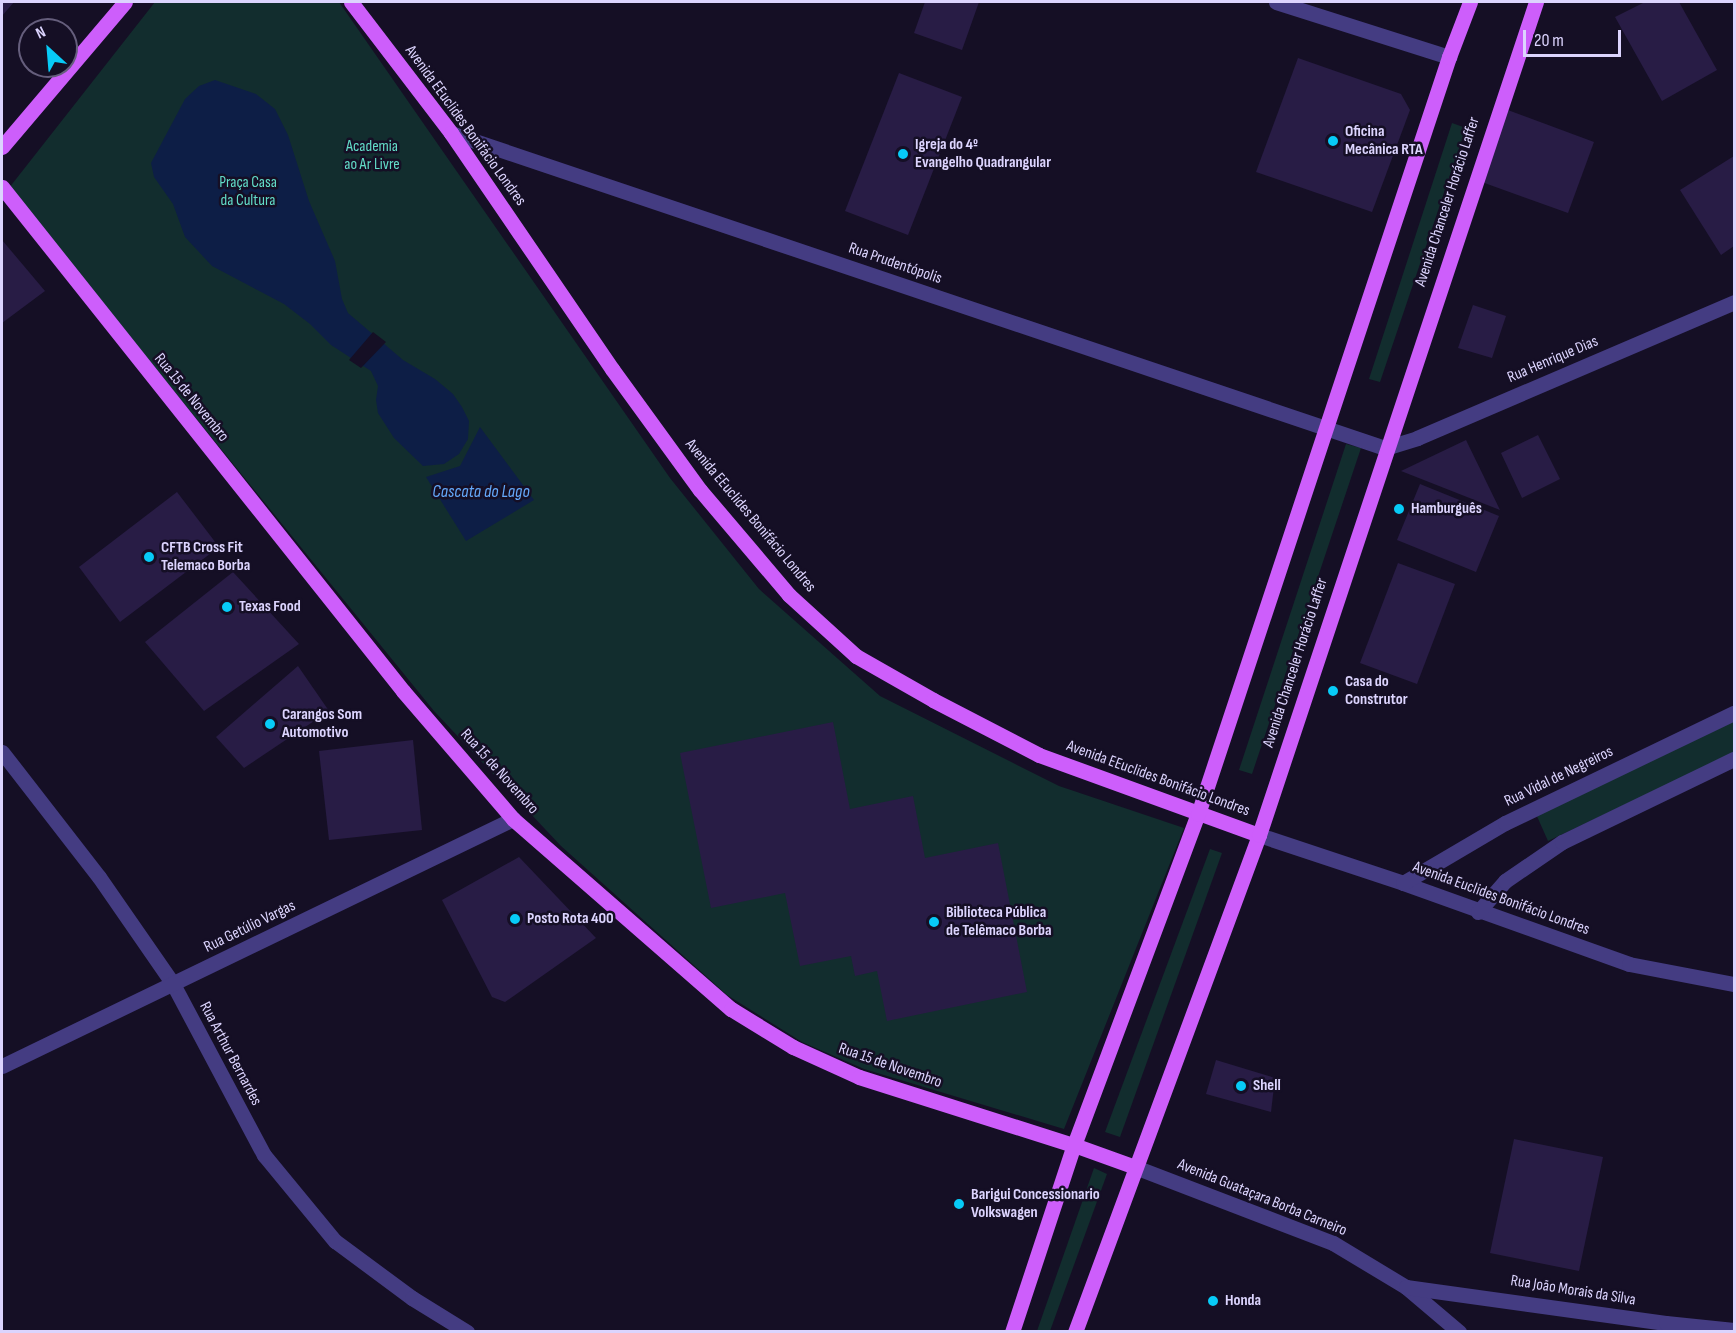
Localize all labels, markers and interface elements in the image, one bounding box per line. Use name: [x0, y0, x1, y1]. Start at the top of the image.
north arrow: [18, 18, 78, 78]
scale bar: [1526, 18, 1624, 56]
text: N: [33, 23, 49, 44]
text: 20 m: [1534, 30, 1564, 51]
street label: Avenida EEuclides Bonifácio Londres: [400, 42, 530, 210]
street label: Avenida Chanceler Horácio Laffer: [1412, 115, 1484, 289]
place label: Oficina Mecânica RTA: [1345, 122, 1423, 160]
marker: Oficina Mecânica RTA: [1326, 134, 1340, 148]
place label: Igreja do 4º Evangelho Quadrangular: [915, 135, 1051, 173]
park label: Academia ao Ar Livre: [344, 137, 400, 175]
marker: Igreja do 4º Evangelho Quadrangular: [896, 147, 910, 161]
park label: Praça Casa da Cultura: [219, 173, 277, 211]
street label: Rua Prudentópolis: [846, 239, 944, 289]
street label: Rua Henrique Dias: [1505, 332, 1601, 388]
street label: Rua 15 de Novembro: [150, 350, 232, 446]
street label: Avenida EEuclides Bonifácio Londres: [680, 436, 820, 596]
water label: Cascata do Lago: [432, 481, 530, 503]
place label: Hamburguês: [1411, 499, 1482, 519]
marker: Hamburguês: [1392, 502, 1406, 516]
place label: CFTB Cross Fit Telemaco Borba: [161, 538, 250, 576]
marker: CFTB Cross Fit Telemaco Borba: [142, 550, 156, 564]
street label: Avenida Chanceler Horácio Laffer: [1260, 576, 1332, 750]
place label: Texas Food: [239, 597, 301, 617]
marker: Texas Food: [220, 600, 234, 614]
place label: Casa do Construtor: [1345, 672, 1408, 710]
marker: Casa do Construtor: [1326, 684, 1340, 698]
place label: Carangos Som Automotivo: [282, 705, 362, 743]
marker: Carangos Som Automotivo: [263, 717, 277, 731]
street label: Rua 15 de Novembro: [456, 725, 542, 819]
street label: Avenida EEuclides Bonifácio Londres: [1064, 737, 1252, 821]
street label: Rua Vidal de Negreiros: [1502, 742, 1616, 812]
street label: Avenida Euclides Bonifácio Londres: [1410, 858, 1592, 940]
street label: Rua Getúlio Vargas: [201, 897, 299, 957]
place label: Biblioteca Pública de Telêmaco Borba: [946, 903, 1052, 941]
place label: Posto Rota 400: [527, 909, 614, 929]
marker: Posto Rota 400: [508, 912, 522, 926]
marker: Biblioteca Pública de Telêmaco Borba: [927, 915, 941, 929]
street label: Rua Arthur Bernardes: [195, 999, 265, 1109]
street label: Rua 15 de Novembro: [836, 1039, 944, 1093]
place label: Shell: [1253, 1076, 1281, 1096]
marker: Shell: [1234, 1079, 1248, 1093]
street label: Avenida Guataçara Borba Carneiro: [1175, 1155, 1349, 1241]
place label: Barigui Concessionario Volkswagen: [971, 1185, 1100, 1223]
marker: Barigui Concessionario Volkswagen: [952, 1197, 966, 1211]
street label: Rua João Morais da Silva: [1509, 1272, 1637, 1310]
place label: Honda: [1225, 1291, 1261, 1311]
marker: Honda: [1206, 1294, 1220, 1308]

